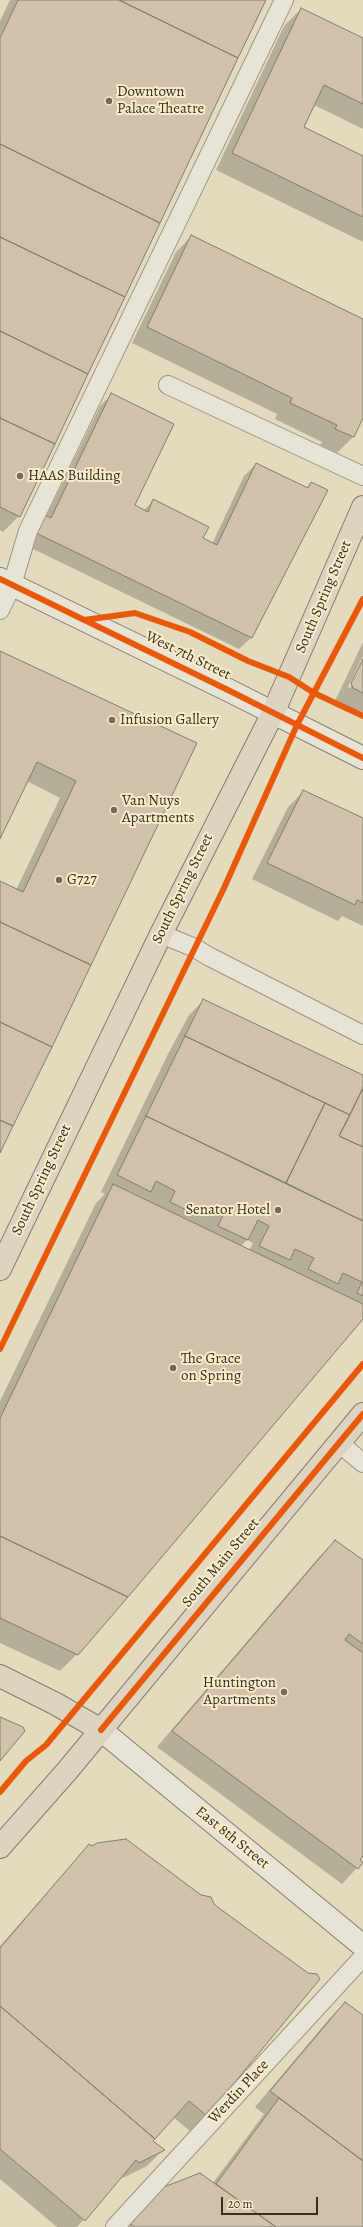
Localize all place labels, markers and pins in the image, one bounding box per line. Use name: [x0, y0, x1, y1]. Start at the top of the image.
place label: Downtown Palace Theatre: [117, 83, 204, 118]
marker: Downtown Palace Theatre: [104, 96, 114, 106]
place label: HAAS Building: [28, 467, 121, 485]
marker: HAAS Building: [15, 471, 25, 481]
place label: Infusion Gallery: [120, 711, 219, 729]
marker: Infusion Gallery: [107, 715, 117, 725]
place label: Van Nuys Apartments: [122, 792, 194, 827]
marker: Van Nuys Apartments: [109, 805, 119, 815]
place label: G727: [67, 871, 97, 889]
marker: G727: [54, 875, 64, 885]
place label: Senator Hotel: [185, 1201, 270, 1219]
marker: Senator Hotel: [273, 1205, 283, 1215]
place label: The Grace on Spring: [181, 1350, 241, 1385]
marker: The Grace on Spring: [168, 1363, 178, 1373]
place label: Huntington Apartments: [203, 1674, 276, 1709]
marker: Huntington Apartments: [279, 1687, 289, 1697]

